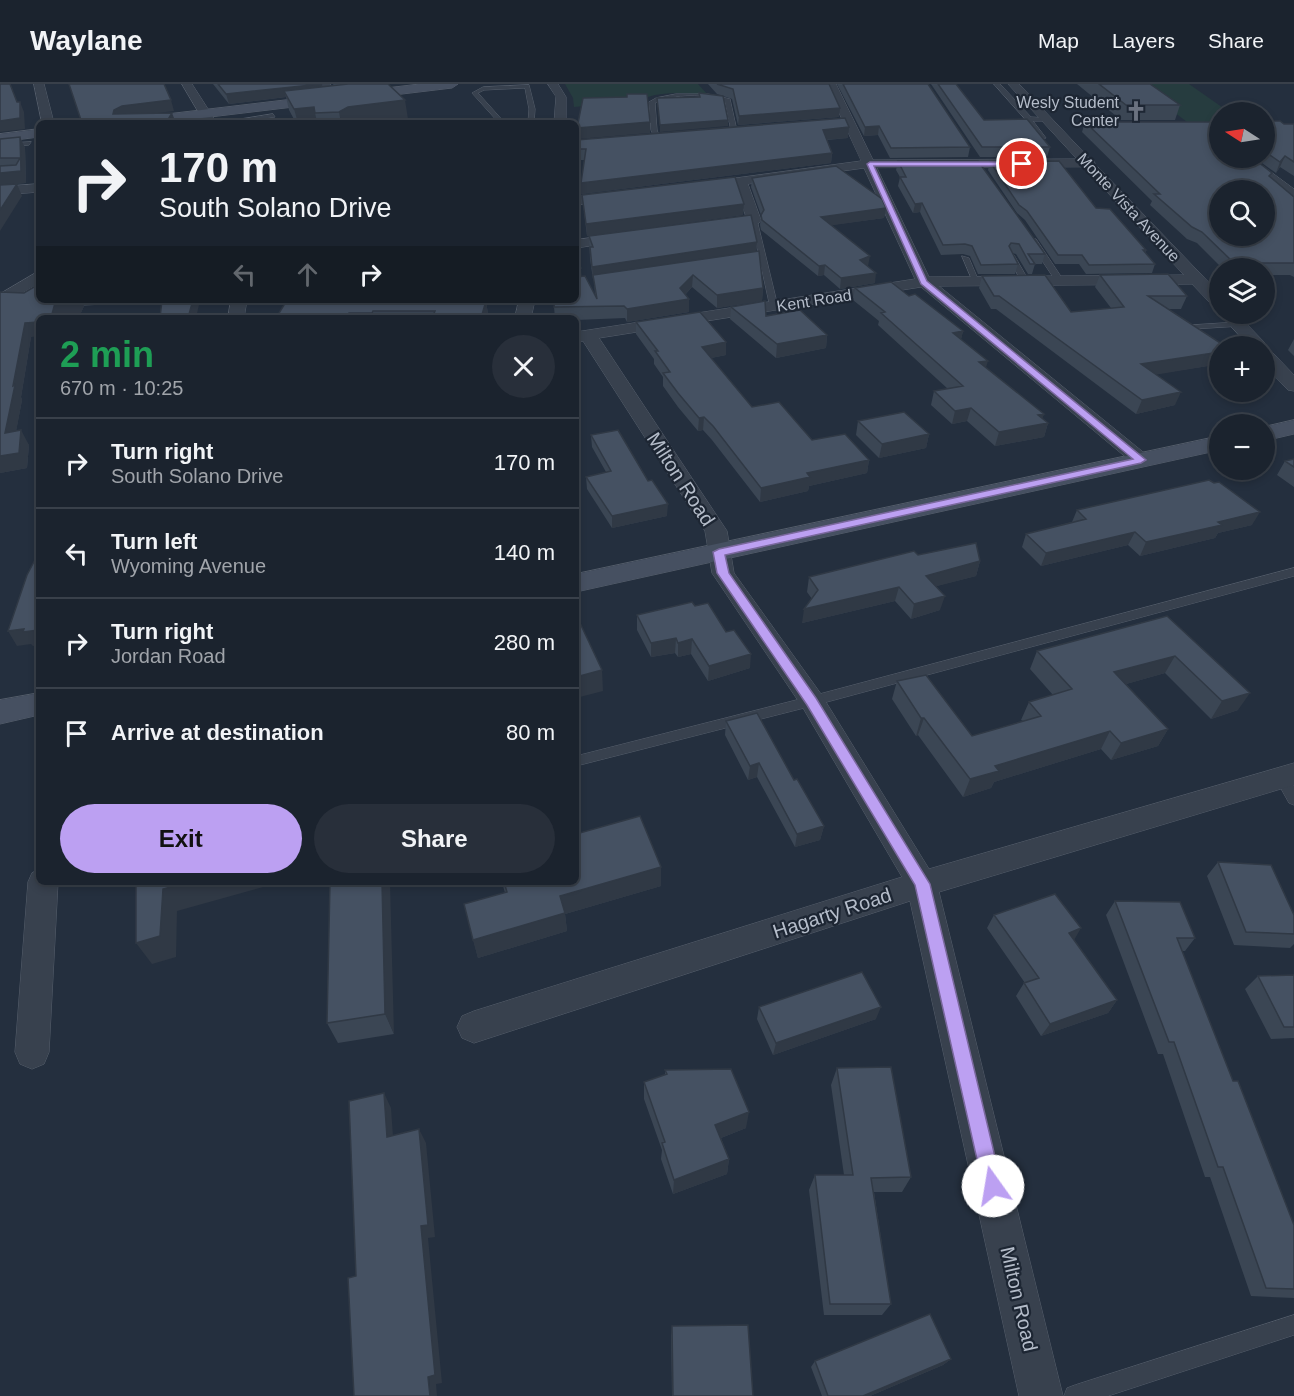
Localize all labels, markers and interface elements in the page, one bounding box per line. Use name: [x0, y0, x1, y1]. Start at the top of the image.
text: Waylane: [30, 25, 143, 56]
text: Map: [1038, 29, 1079, 52]
text: Layers: [1112, 29, 1175, 52]
text: Share: [1208, 29, 1264, 52]
place label: Wesly Student Center: [1016, 94, 1120, 129]
church icon: Wesly Student Center: [1124, 99, 1148, 123]
north arrow: [1209, 102, 1275, 168]
map controls: [1209, 102, 1275, 480]
pin: [996, 138, 1047, 189]
icon: right: [60, 144, 138, 222]
text: 170 m: [159, 144, 278, 191]
icon: arrive: [1005, 147, 1038, 180]
street label: Monte Vista Avenue: [1074, 150, 1183, 265]
button: search: [1209, 180, 1275, 246]
text: South Solano Drive: [159, 193, 392, 223]
icon: left: [228, 258, 261, 291]
icon: ahead: [291, 258, 324, 291]
icon: right: [354, 258, 387, 291]
button: layers: [1209, 258, 1275, 324]
street label: Kent Road: [775, 286, 853, 315]
text: 2 min: [60, 334, 154, 375]
button: close: [492, 335, 555, 398]
button: +: [1209, 336, 1275, 402]
text: 670 m · 10:25: [60, 377, 183, 399]
button: −: [1209, 414, 1275, 480]
street label: Milton Road: [643, 428, 719, 530]
text: Turn right: [111, 439, 213, 464]
icon: right: [60, 447, 93, 480]
text: 170 m: [494, 450, 555, 475]
text: South Solano Drive: [111, 465, 283, 487]
text: Turn left: [111, 529, 197, 554]
icon: left: [60, 537, 93, 570]
text: 140 m: [494, 540, 555, 565]
text: Wyoming Avenue: [111, 555, 266, 577]
text: Turn right: [111, 619, 213, 644]
icon: right: [60, 627, 93, 660]
text: 280 m: [494, 630, 555, 655]
text: Jordan Road: [111, 645, 226, 667]
icon: arrive: [60, 717, 93, 750]
text: Arrive at destination: [111, 720, 324, 745]
text: 80 m: [506, 720, 555, 745]
button: Exit: [60, 804, 302, 873]
button: Share: [314, 804, 555, 873]
street label: Hagarty Road: [770, 883, 894, 943]
position arrow: [961, 1154, 1025, 1218]
street label: Milton Road: [996, 1245, 1042, 1353]

